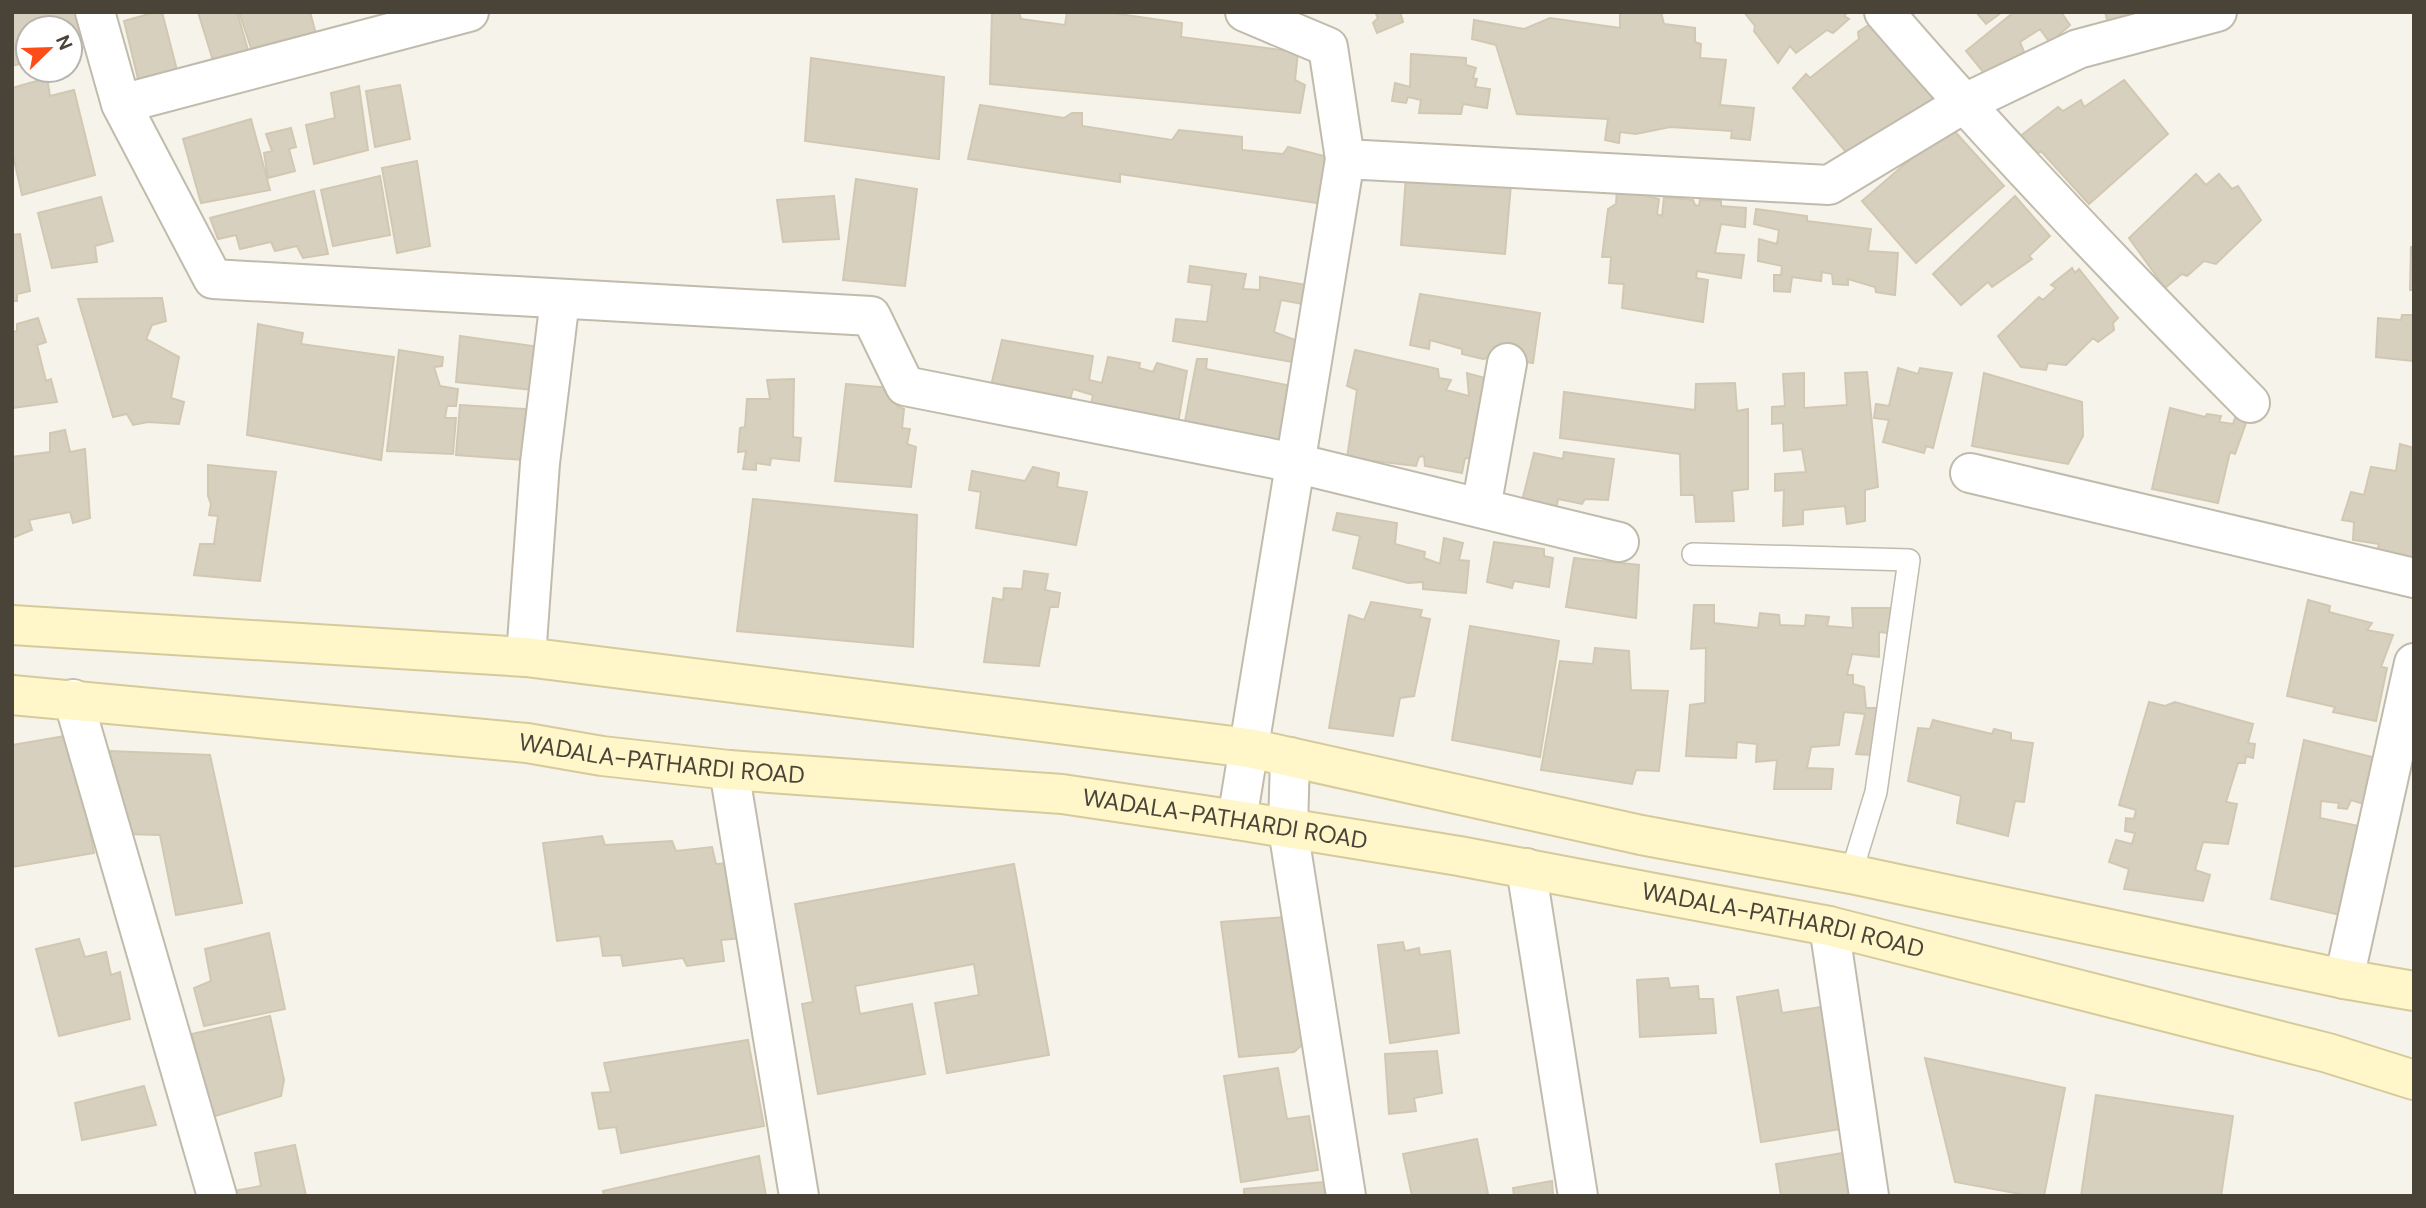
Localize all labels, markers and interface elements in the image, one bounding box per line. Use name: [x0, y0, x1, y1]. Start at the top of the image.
north arrow: [14, 14, 84, 84]
text: N: [50, 31, 78, 54]
street label: WADALA-PATHARDI ROAD: [516, 726, 806, 790]
street label: WADALA-PATHARDI ROAD: [1081, 781, 1370, 856]
street label: WADALA-PATHARDI ROAD: [1639, 875, 1928, 965]

